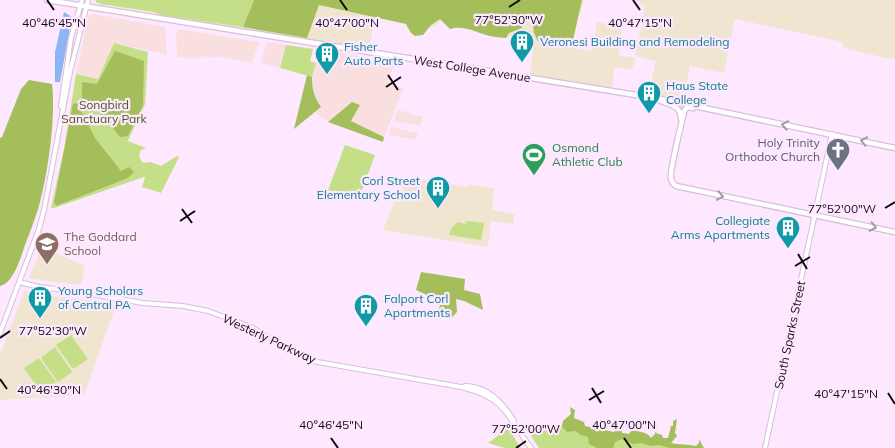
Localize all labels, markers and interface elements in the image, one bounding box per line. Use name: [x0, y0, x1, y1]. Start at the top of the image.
text: 77°52'30"W: [475, 12, 543, 27]
text: 40°46'45"N: [22, 15, 86, 30]
text: 40°47'00"N: [315, 15, 379, 30]
text: 40°47'15"N: [608, 15, 672, 30]
building icon: Veronesi Building and Remodeling: [509, 29, 535, 63]
place label: Veronesi Building and Remodeling: [540, 34, 729, 49]
place label: Fisher Auto Parts: [344, 39, 403, 68]
building icon: Fisher Auto Parts: [314, 41, 340, 75]
street label: West College Avenue: [413, 52, 532, 85]
place label: Haus State College: [666, 78, 728, 107]
building icon: Haus State College: [636, 80, 662, 114]
park label: Songbird Sanctuary Park: [61, 97, 148, 126]
one-way arrow: [780, 120, 789, 130]
place label: Holy Trinity Orthodox Church: [725, 135, 821, 164]
one-way arrow: [859, 136, 868, 147]
church icon: Holy Trinity Orthodox Church: [825, 137, 851, 171]
place label: Osmond Athletic Club: [552, 140, 623, 169]
sports icon: Osmond Athletic Club: [521, 142, 547, 176]
place label: Corl Street Elementary School: [317, 173, 420, 202]
building icon: Corl Street Elementary School: [425, 175, 451, 209]
one-way arrow: [715, 190, 724, 200]
text: 77°52'00"W: [808, 201, 876, 216]
place label: Collegiate Arms Apartments: [671, 213, 770, 242]
building icon: Collegiate Arms Apartments: [775, 215, 801, 249]
one-way arrow: [868, 221, 877, 232]
place label: The Goddard School: [64, 229, 137, 258]
school or university icon: The Goddard School: [34, 231, 60, 265]
street label: South Sparks Street: [771, 279, 808, 390]
place label: Young Scholars of Central PA: [57, 283, 143, 312]
building icon: Young Scholars of Central PA: [27, 285, 53, 319]
place label: Falport Corl Apartments: [384, 291, 450, 320]
building icon: Falport Corl Apartments: [353, 293, 379, 327]
street label: Westerly Parkway: [220, 310, 319, 367]
text: 77°52'30"W: [19, 323, 87, 338]
text: 40°46'30"N: [17, 382, 81, 397]
text: 40°47'15"N: [814, 386, 878, 401]
text: 40°46'45"N: [299, 417, 363, 432]
text: 40°47'00"N: [592, 417, 656, 432]
text: 77°52'00"W: [492, 421, 560, 436]

